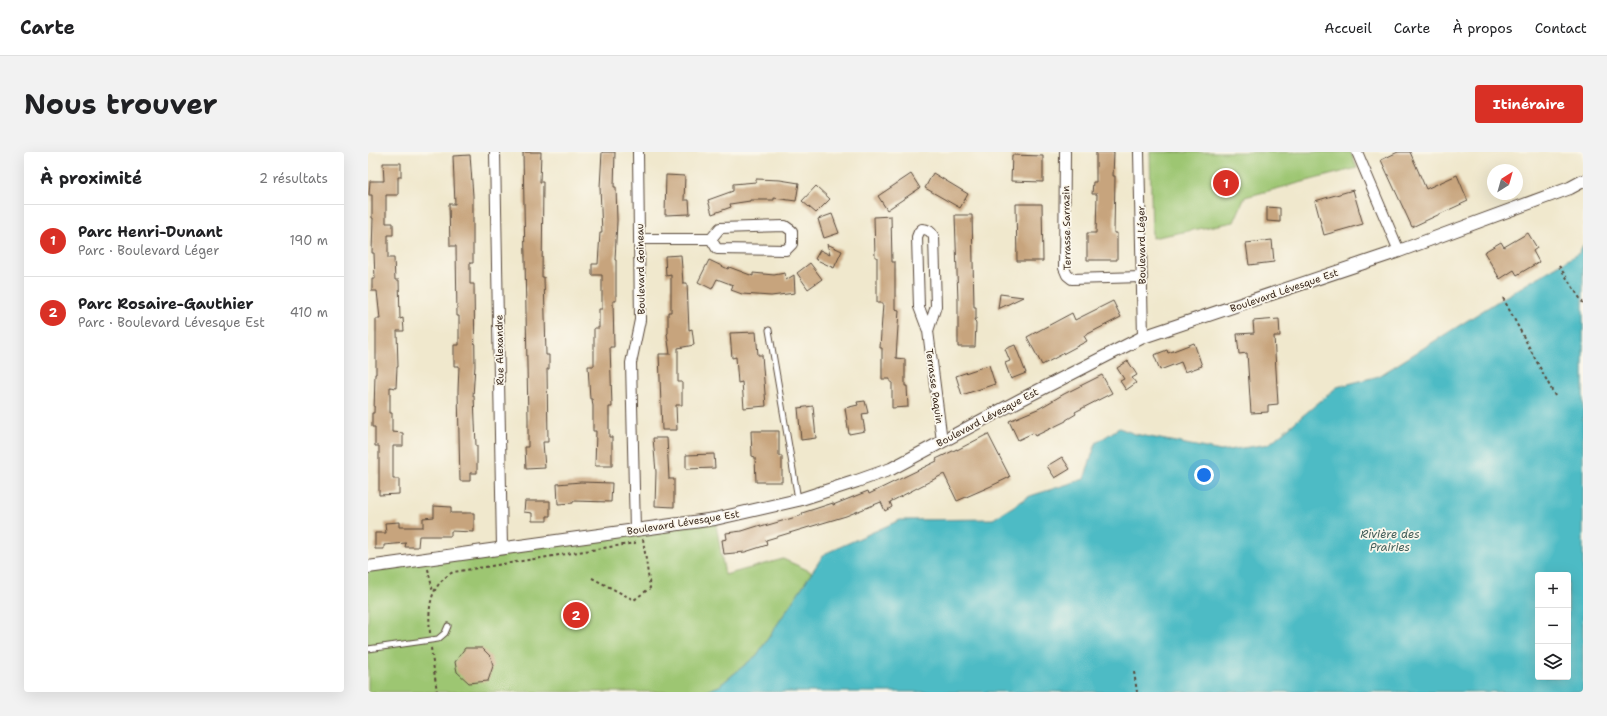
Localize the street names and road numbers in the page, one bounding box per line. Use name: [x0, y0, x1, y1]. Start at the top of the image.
street label: Terrasse Sarrazin: [1059, 186, 1074, 270]
street label: Boulevard Léger: [1134, 205, 1149, 284]
street label: Boulevard Goineau: [633, 223, 648, 315]
street label: Boulevard Lévesque Est: [1228, 266, 1340, 315]
street label: Rue Alexandre: [492, 314, 507, 385]
street label: Terrasse Paquin: [923, 348, 946, 424]
street label: Boulevard Lévesque Est: [934, 385, 1040, 450]
street label: Boulevard Lévesque Est: [626, 507, 740, 538]

